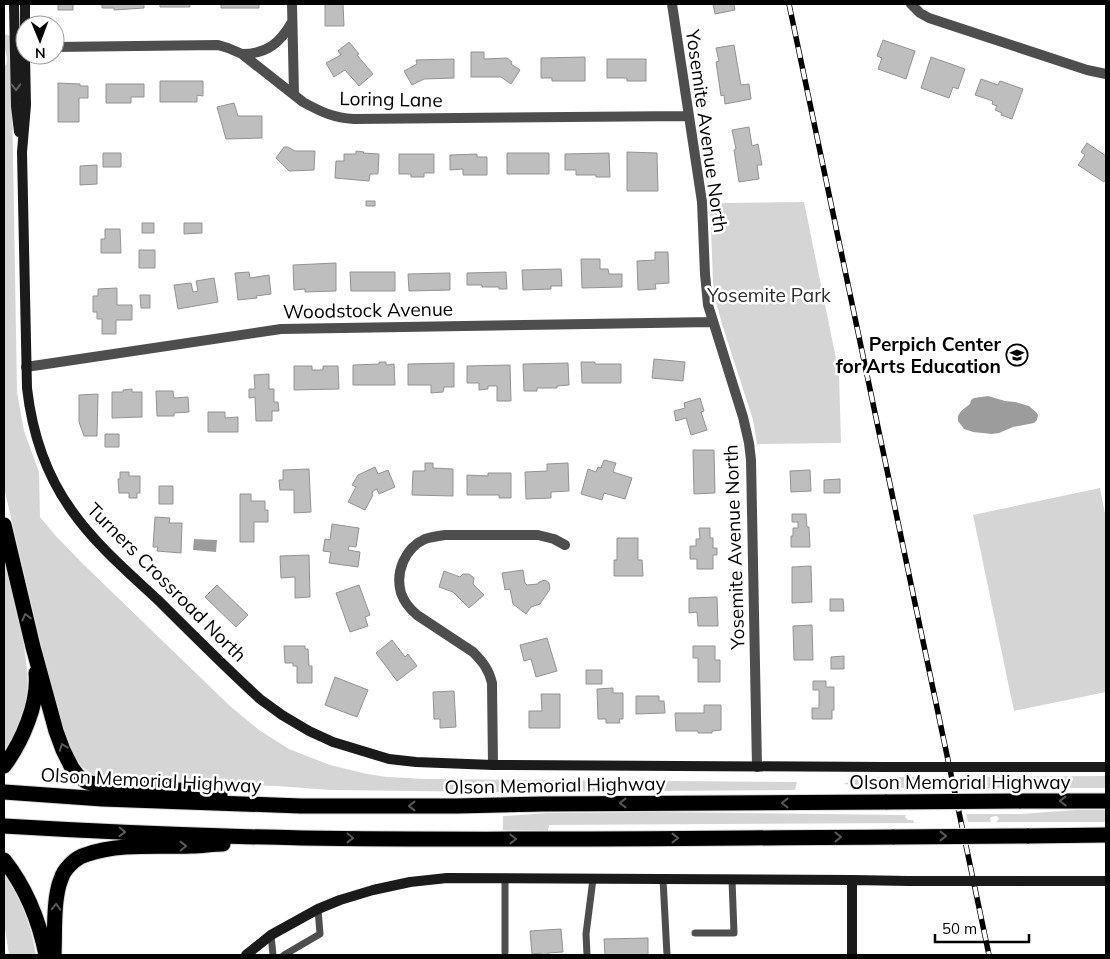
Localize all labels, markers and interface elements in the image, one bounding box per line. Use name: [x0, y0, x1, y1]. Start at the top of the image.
north arrow: [15, 15, 65, 65]
street label: Yosemite Avenue North: [681, 27, 733, 234]
text: N: [35, 44, 46, 62]
one-way arrow: [10, 84, 21, 92]
street label: Loring Lane: [339, 86, 443, 112]
park label: Yosemite Park: [706, 283, 831, 307]
street label: Woodstock Avenue: [283, 297, 453, 323]
place label: Perpich Center for Arts Education: [836, 332, 1002, 378]
school or university icon: Perpich Center for Arts Education: [1005, 343, 1029, 367]
street label: Yosemite Avenue North: [718, 444, 750, 651]
street label: Turners Crossroad North: [82, 497, 252, 667]
one-way arrow: [21, 613, 32, 622]
one-way arrow: [58, 744, 68, 752]
street label: Olson Memorial Highway: [40, 762, 262, 798]
street label: Olson Memorial Highway: [849, 770, 1071, 794]
street label: Olson Memorial Highway: [444, 771, 666, 799]
one-way arrow: [1058, 796, 1066, 806]
one-way arrow: [619, 798, 627, 809]
one-way arrow: [781, 798, 789, 808]
one-way arrow: [408, 801, 416, 811]
one-way arrow: [119, 827, 127, 837]
one-way arrow: [940, 831, 947, 841]
one-way arrow: [834, 832, 842, 842]
one-way arrow: [347, 833, 355, 843]
one-way arrow: [672, 833, 680, 843]
one-way arrow: [510, 834, 517, 844]
one-way arrow: [180, 841, 187, 851]
one-way arrow: [51, 902, 62, 910]
scale bar: [935, 912, 1029, 944]
text: 50 m: [942, 919, 977, 938]

